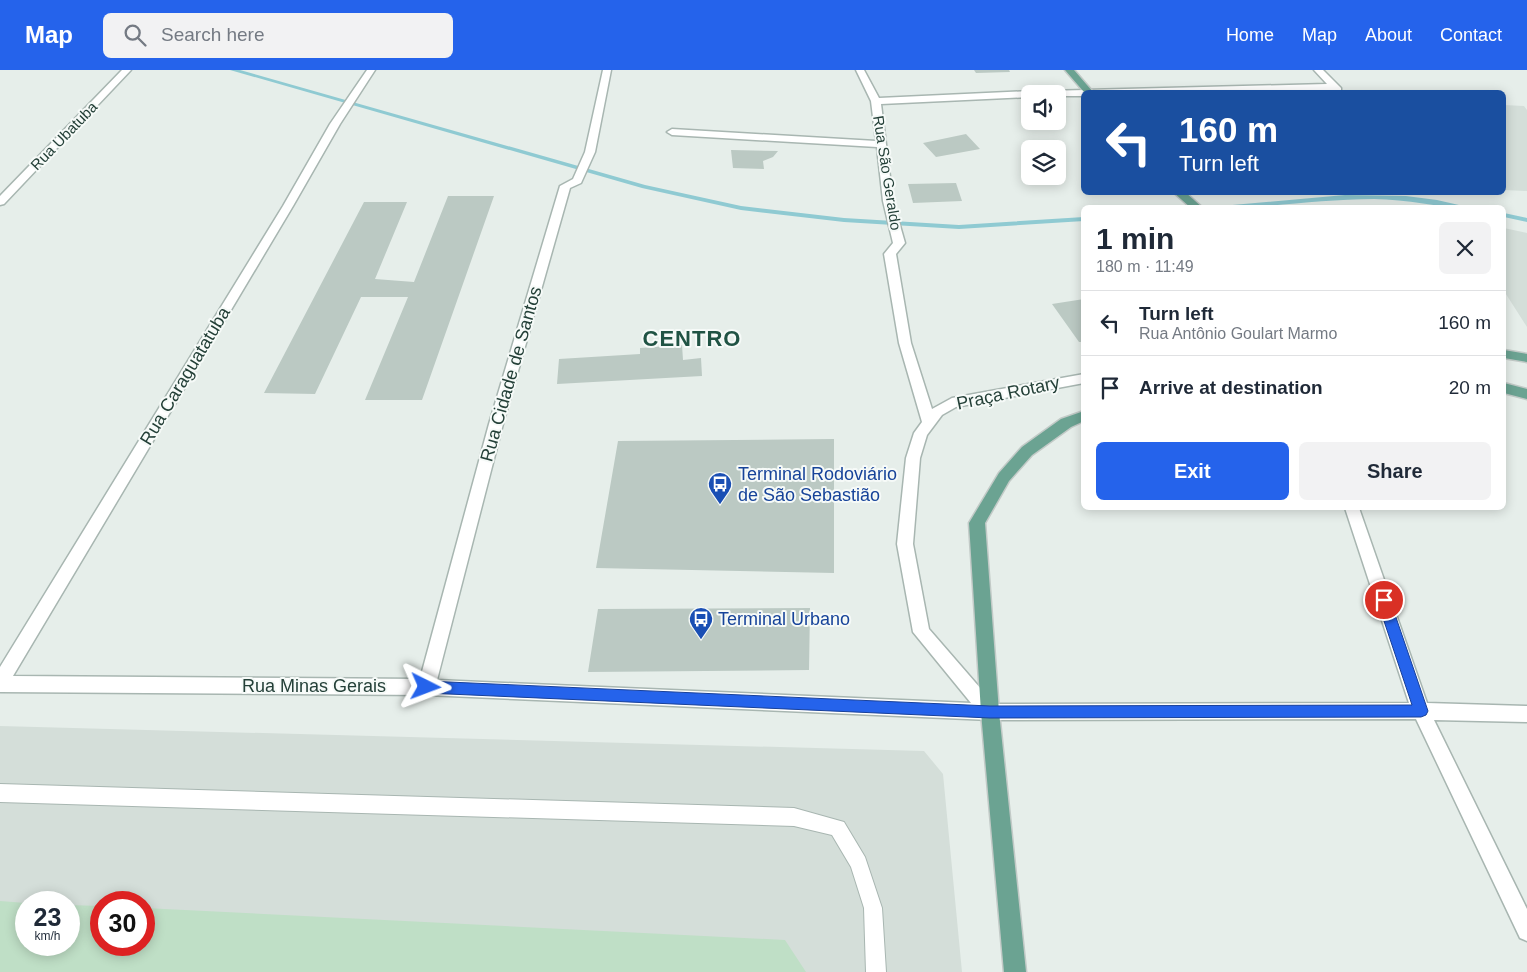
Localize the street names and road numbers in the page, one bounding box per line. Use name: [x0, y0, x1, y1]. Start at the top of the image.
street label: Rua Ubatuba: [27, 97, 101, 173]
street label: Rua São Geraldo: [870, 114, 905, 231]
street label: Rua Cidade de Santos: [476, 284, 546, 464]
street label: Rua Caraguatatuba: [136, 303, 235, 448]
street label: Praça Rotary: [955, 372, 1061, 414]
street label: Rua Minas Gerais: [242, 676, 386, 696]

